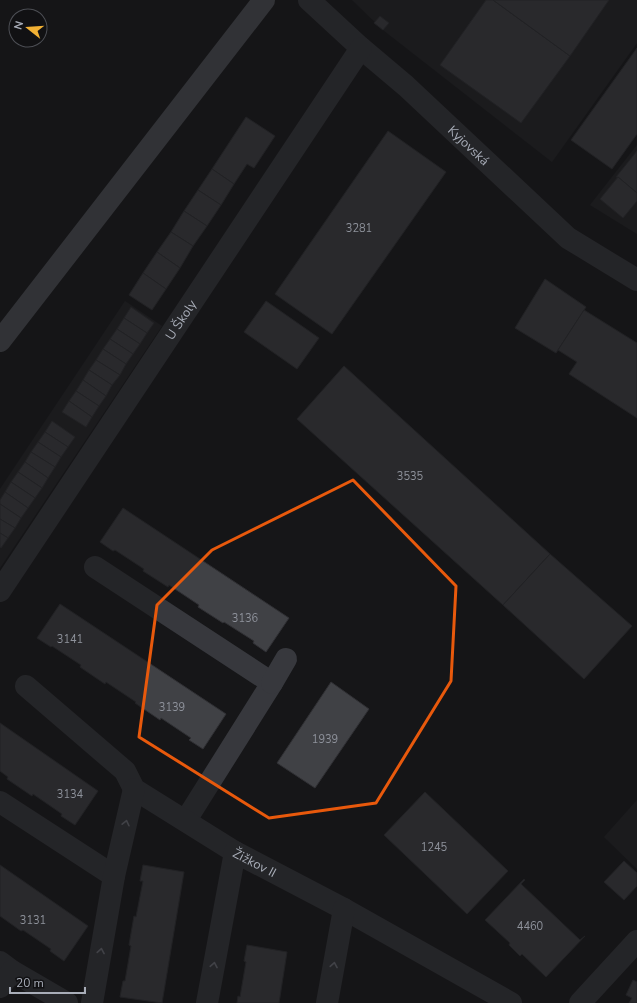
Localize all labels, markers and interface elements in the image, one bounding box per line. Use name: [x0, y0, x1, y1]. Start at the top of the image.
north arrow: [8, 8, 48, 48]
text: N: [11, 19, 27, 31]
street label: Kyjovská: [444, 122, 493, 170]
house number: 3281: [346, 221, 372, 236]
street label: U Školy: [161, 296, 201, 344]
house number: 3535: [397, 469, 424, 484]
house number: 3136: [232, 611, 259, 626]
house number: 3141: [57, 632, 83, 647]
house number: 3139: [159, 700, 185, 715]
house number: 1939: [312, 732, 338, 747]
house number: 3134: [57, 787, 84, 802]
one-way arrow: [122, 820, 130, 827]
house number: 1245: [421, 840, 448, 855]
street label: Žižkov II: [229, 844, 279, 882]
house number: 3131: [20, 913, 46, 928]
house number: 4460: [517, 919, 544, 934]
one-way arrow: [96, 948, 105, 954]
one-way arrow: [329, 961, 338, 968]
one-way arrow: [209, 962, 218, 968]
scale bar: [10, 969, 85, 995]
text: 20 m: [16, 975, 44, 991]

